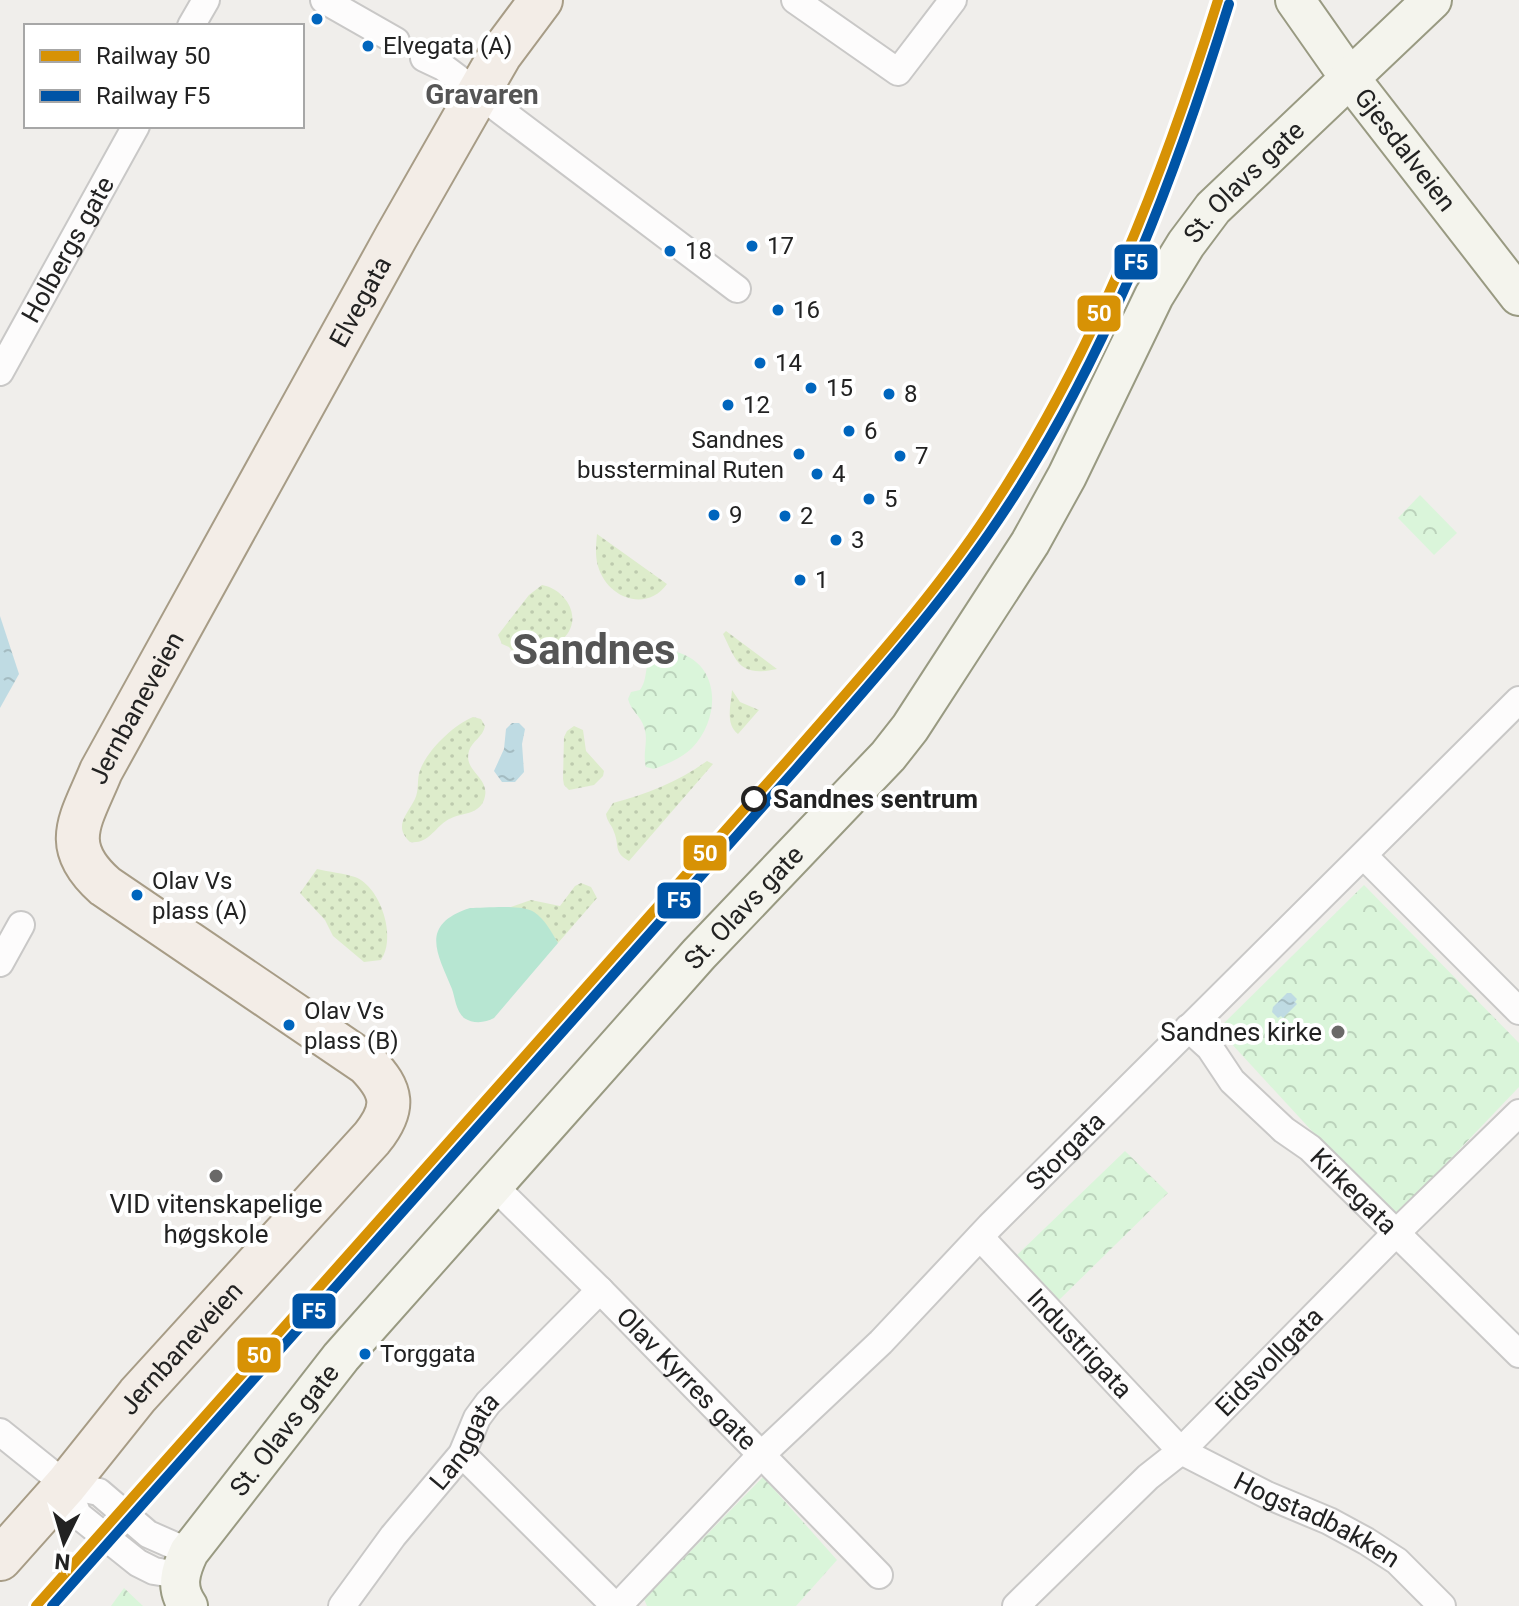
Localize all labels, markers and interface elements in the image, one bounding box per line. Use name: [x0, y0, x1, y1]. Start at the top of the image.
unlabelled marker: [309, 11, 325, 27]
legend: [24, 24, 304, 128]
place label: Elvegata (A): [383, 32, 512, 60]
marker: Elvegata (A): [360, 38, 376, 54]
text: Railway 50: [96, 42, 211, 70]
district label: Gravaren: [425, 78, 539, 111]
text: Railway F5: [96, 82, 211, 110]
street label: Gjesdalveien: [1348, 82, 1462, 217]
street label: St. Olavs gate: [1177, 115, 1310, 248]
street label: Holbergs gate: [15, 171, 120, 328]
place label: 17: [767, 232, 794, 260]
place label: 18: [685, 237, 712, 265]
marker: 17: [744, 238, 760, 254]
marker: 18: [662, 243, 678, 259]
line badge: F5: [1113, 243, 1159, 281]
text: F5: [1124, 250, 1148, 275]
street label: Elvegata: [323, 251, 397, 352]
line badge: 50: [1076, 294, 1122, 333]
place label: 16: [793, 296, 820, 324]
text: 50: [1086, 301, 1112, 326]
marker: 16: [770, 302, 786, 318]
place label: 14: [775, 349, 802, 377]
marker: 14: [752, 355, 768, 371]
place label: 15: [826, 374, 853, 402]
marker: 15: [803, 380, 819, 396]
place label: 8: [904, 380, 918, 408]
marker: 8: [881, 386, 897, 402]
place label: 12: [743, 391, 770, 419]
marker: 12: [720, 397, 736, 413]
place label: 6: [864, 417, 878, 445]
marker: 6: [841, 423, 857, 439]
place label: Sandnes bussterminal Ruten: [577, 426, 784, 484]
place label: 7: [915, 442, 929, 470]
marker: Sandnes bussterminal Ruten: [791, 446, 807, 462]
marker: 7: [892, 448, 908, 464]
place label: 4: [832, 460, 846, 488]
marker: 4: [809, 466, 825, 482]
place label: 5: [884, 485, 898, 513]
marker: 5: [861, 491, 877, 507]
place label: 9: [729, 501, 743, 529]
place label: 2: [800, 502, 814, 530]
marker: 9: [706, 507, 722, 523]
marker: 2: [777, 508, 793, 524]
place label: 3: [851, 526, 865, 554]
marker: 3: [828, 532, 844, 548]
place label: 1: [815, 566, 829, 594]
marker: 1: [792, 572, 808, 588]
district label: Sandnes: [512, 625, 676, 674]
street label: Jernbaneveien: [82, 627, 190, 788]
place label: Sandnes sentrum: [773, 784, 978, 814]
marker: Sandnes sentrum: [742, 787, 766, 811]
line badge: 50: [682, 834, 728, 872]
street label: St. Olavs gate: [678, 839, 809, 975]
text: 50: [692, 841, 718, 866]
place label: Olav Vs plass (A): [152, 867, 247, 925]
line badge: F5: [656, 881, 702, 920]
marker: Olav Vs plass (A): [129, 887, 145, 903]
text: F5: [667, 888, 691, 913]
place label: Olav Vs plass (B): [304, 997, 399, 1055]
marker: Olav Vs plass (B): [281, 1017, 297, 1033]
place label: Sandnes kirke: [1160, 1017, 1322, 1047]
marker: Sandnes kirke: [1329, 1023, 1347, 1041]
street label: Storgata: [1020, 1106, 1111, 1197]
street label: Kirkegata: [1304, 1142, 1403, 1240]
marker: VID vitenskapelige høgskole: [207, 1167, 225, 1185]
place label: VID vitenskapelige høgskole: [110, 1189, 322, 1249]
street label: Jernbaneveien: [113, 1275, 249, 1421]
street label: Industrigata: [1021, 1283, 1138, 1404]
line badge: F5: [291, 1292, 337, 1330]
text: F5: [302, 1299, 326, 1324]
street label: Olav Kyrres gate: [611, 1301, 763, 1456]
street label: Eidsvollgata: [1209, 1301, 1329, 1422]
line badge: 50: [236, 1336, 282, 1374]
place label: Torggata: [380, 1340, 476, 1368]
text: 50: [246, 1343, 272, 1368]
marker: Torggata: [357, 1346, 373, 1362]
street label: St. Olavs gate: [223, 1358, 345, 1502]
street label: Langgata: [423, 1386, 505, 1496]
street label: Hogstadbakken: [1229, 1466, 1406, 1574]
north arrow: [24, 1502, 104, 1582]
text: N: [53, 1548, 71, 1575]

